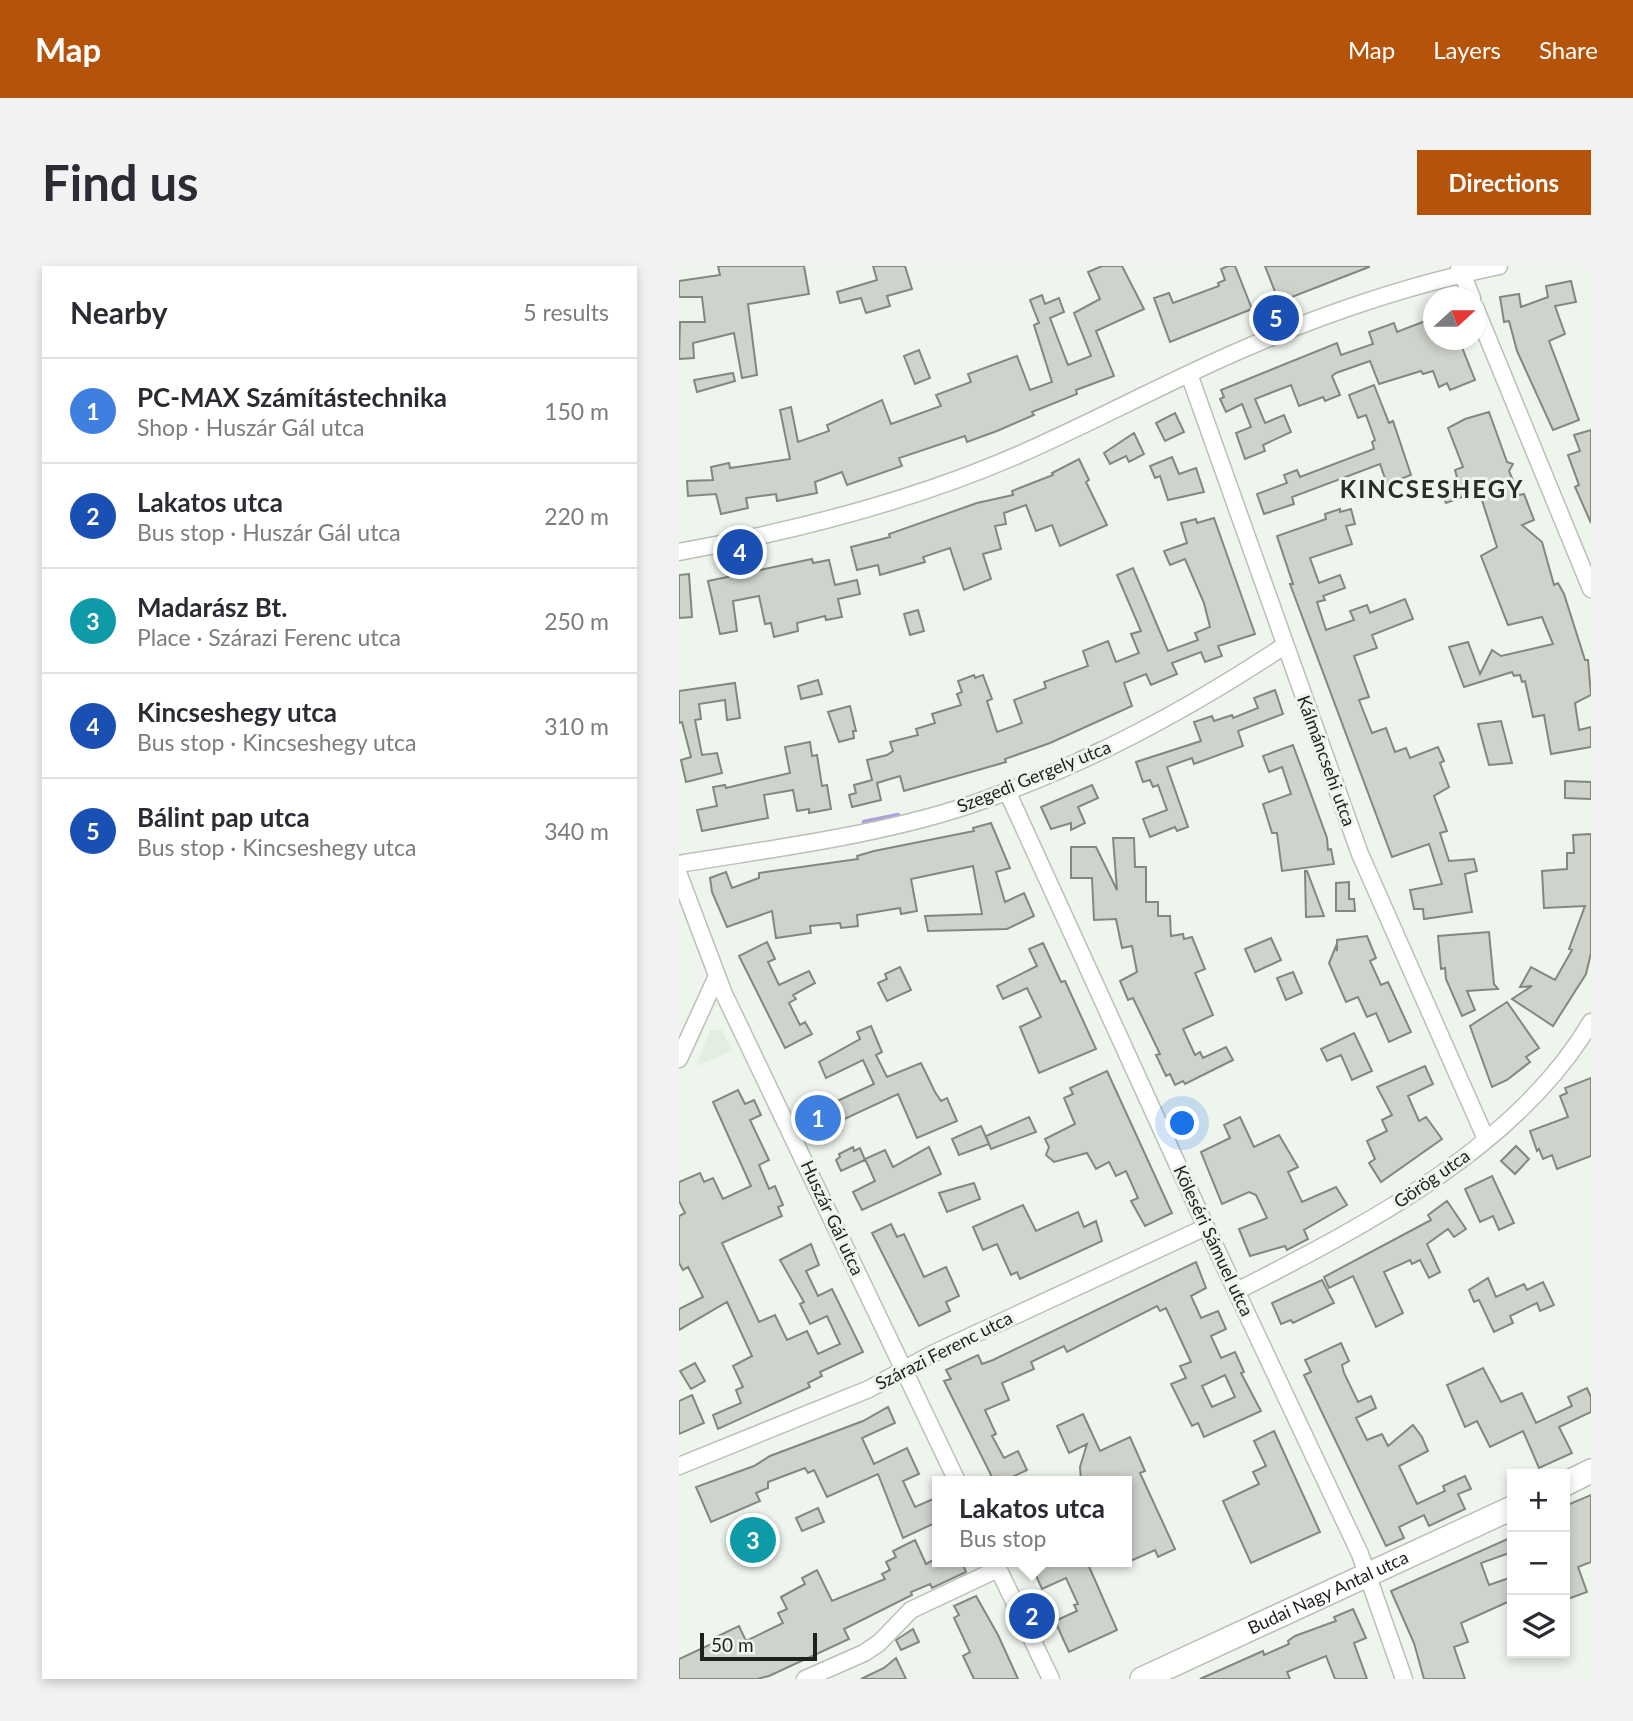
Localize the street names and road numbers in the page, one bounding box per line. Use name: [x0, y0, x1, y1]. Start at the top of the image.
street label: Kálmáncsehi utca: [1293, 692, 1361, 829]
street label: Szegedi Gergely utca: [953, 735, 1114, 817]
street label: Görög utca: [1389, 1144, 1474, 1212]
street label: Huszár Gál utca: [797, 1157, 869, 1278]
street label: Köleséri Sámuel utca: [1169, 1162, 1258, 1319]
street label: Szárazi Ferenc utca: [871, 1306, 1016, 1394]
street label: Budai Nagy Antal utca: [1244, 1545, 1411, 1639]

